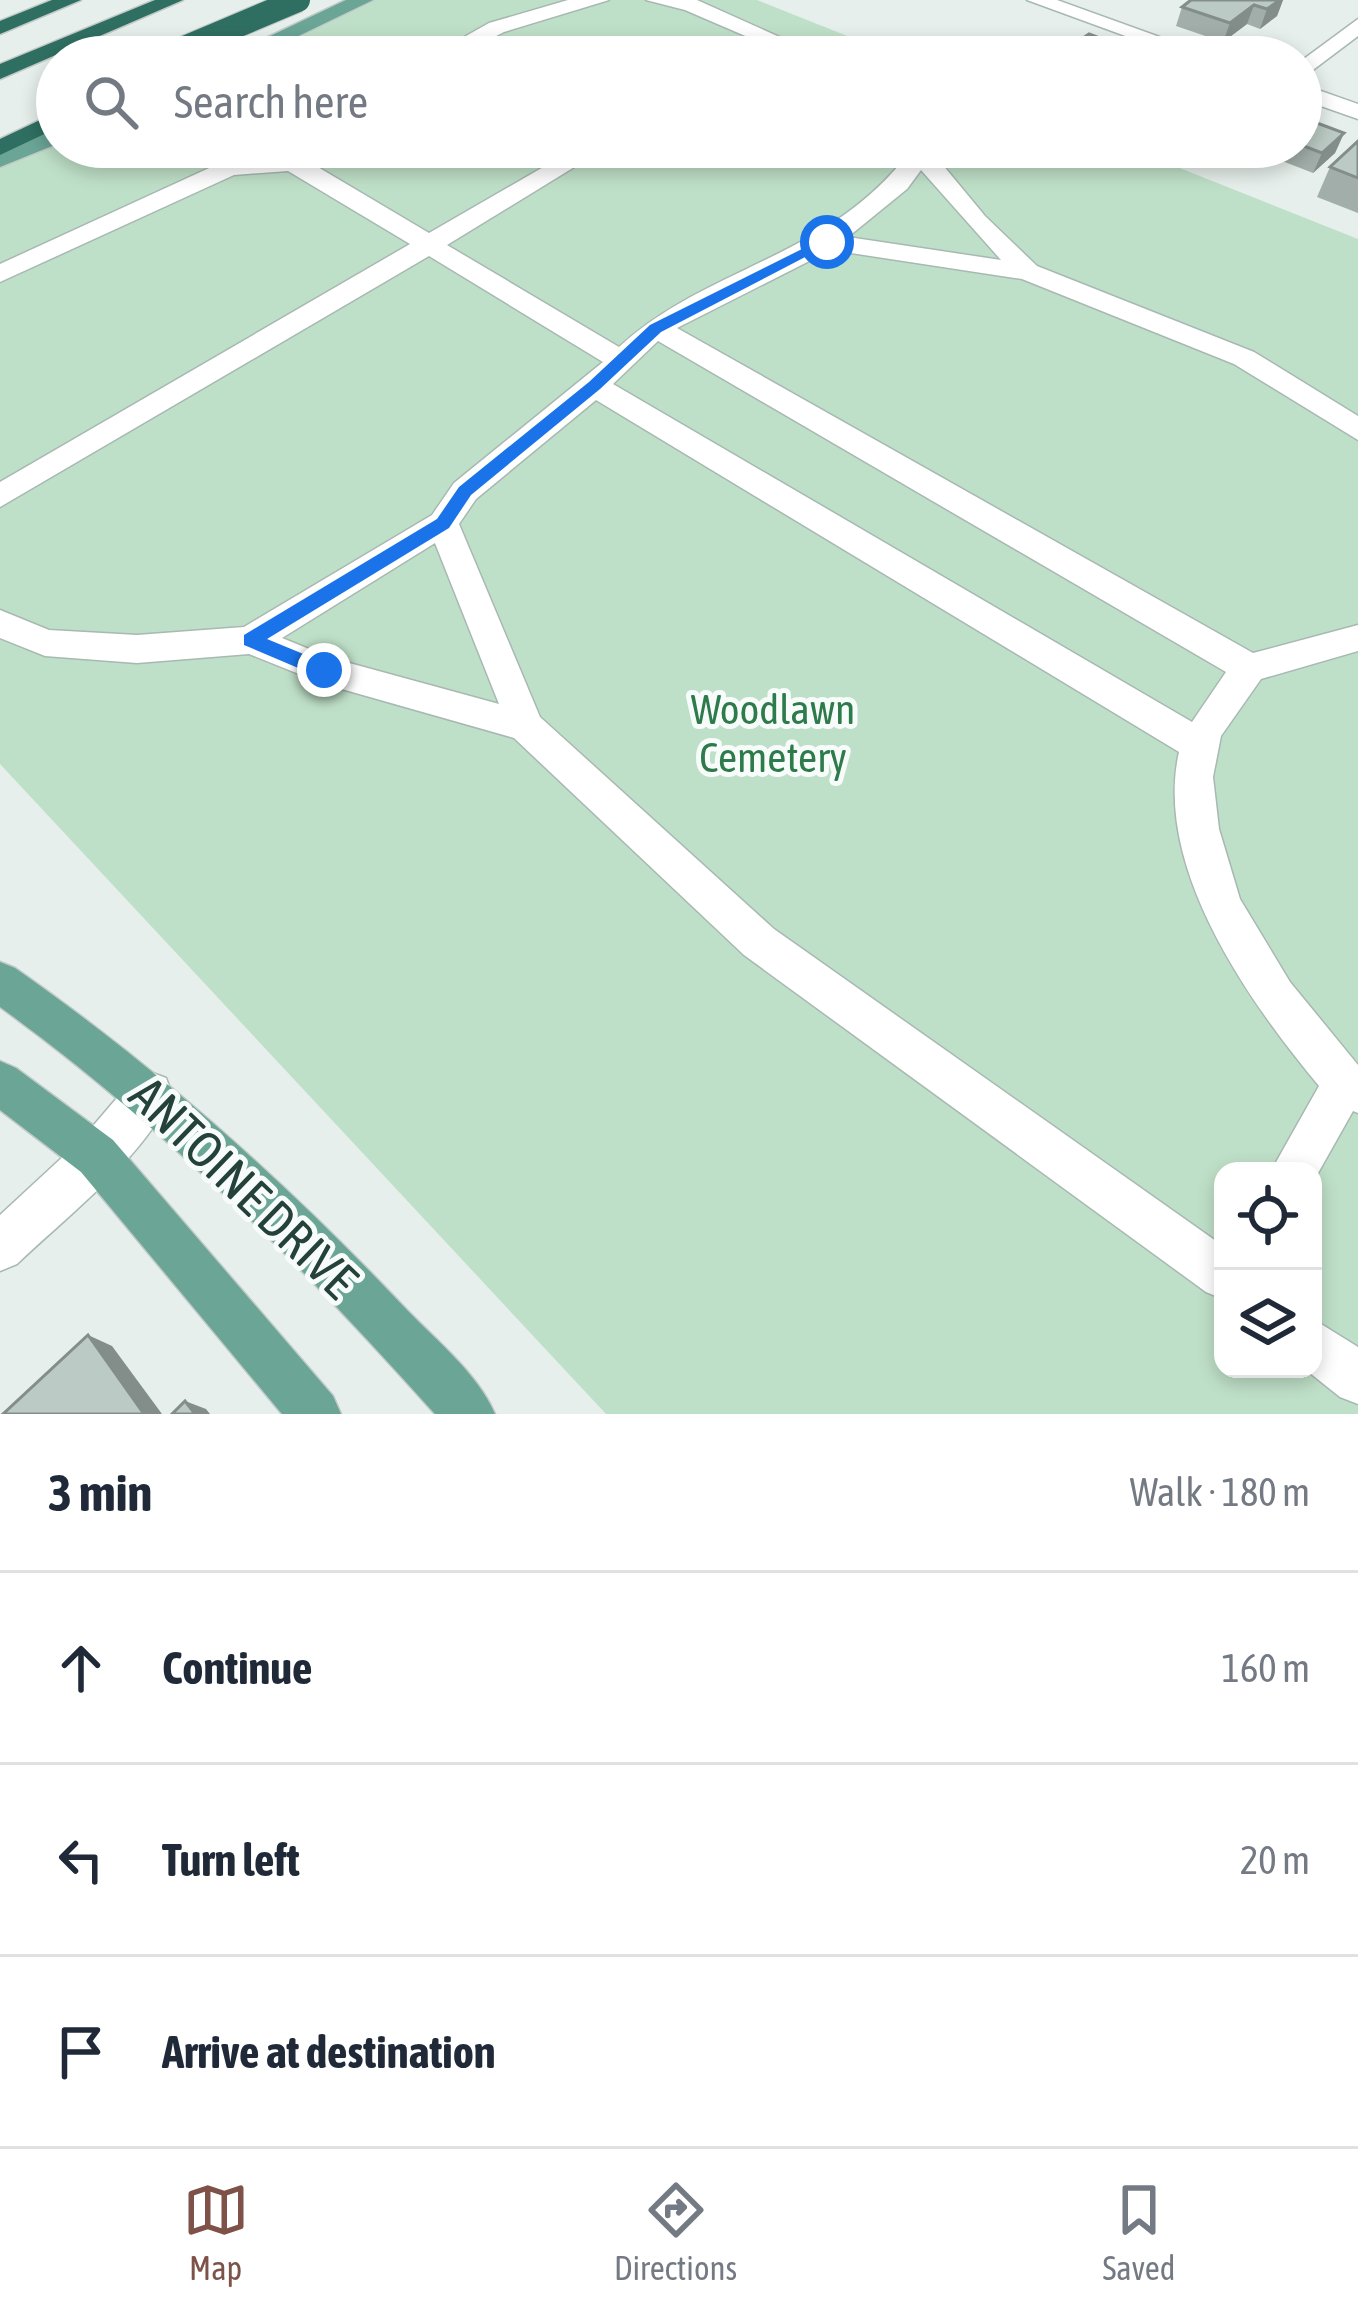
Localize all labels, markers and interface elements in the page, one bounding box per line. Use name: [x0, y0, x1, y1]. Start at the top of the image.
search box: [36, 36, 1322, 168]
icon: search: [78, 69, 144, 135]
text: Search here: [174, 76, 368, 128]
route start: [800, 215, 854, 269]
route end: [297, 643, 351, 697]
park label: Woodlawn Cemetery: [691, 685, 855, 781]
street label: ANTOINE DRIVE: [119, 1064, 370, 1310]
map controls: [1214, 1162, 1322, 1378]
button: locate: [1214, 1162, 1322, 1270]
button: layers: [1214, 1270, 1322, 1378]
text: 3 min: [48, 1463, 152, 1522]
text: Walk · 180 m: [1130, 1470, 1310, 1514]
icon: ahead: [48, 1635, 114, 1701]
text: Continue: [162, 1642, 313, 1694]
text: 160 m: [1222, 1646, 1310, 1690]
icon: left: [48, 1827, 114, 1893]
text: Turn left: [162, 1834, 300, 1886]
text: 20 m: [1240, 1838, 1310, 1882]
icon: arrive: [48, 2019, 114, 2085]
text: Arrive at destination: [162, 2026, 496, 2078]
tab: Map: [183, 2177, 249, 2287]
tab: Directions: [614, 2177, 737, 2287]
tab: Saved: [1102, 2177, 1175, 2287]

